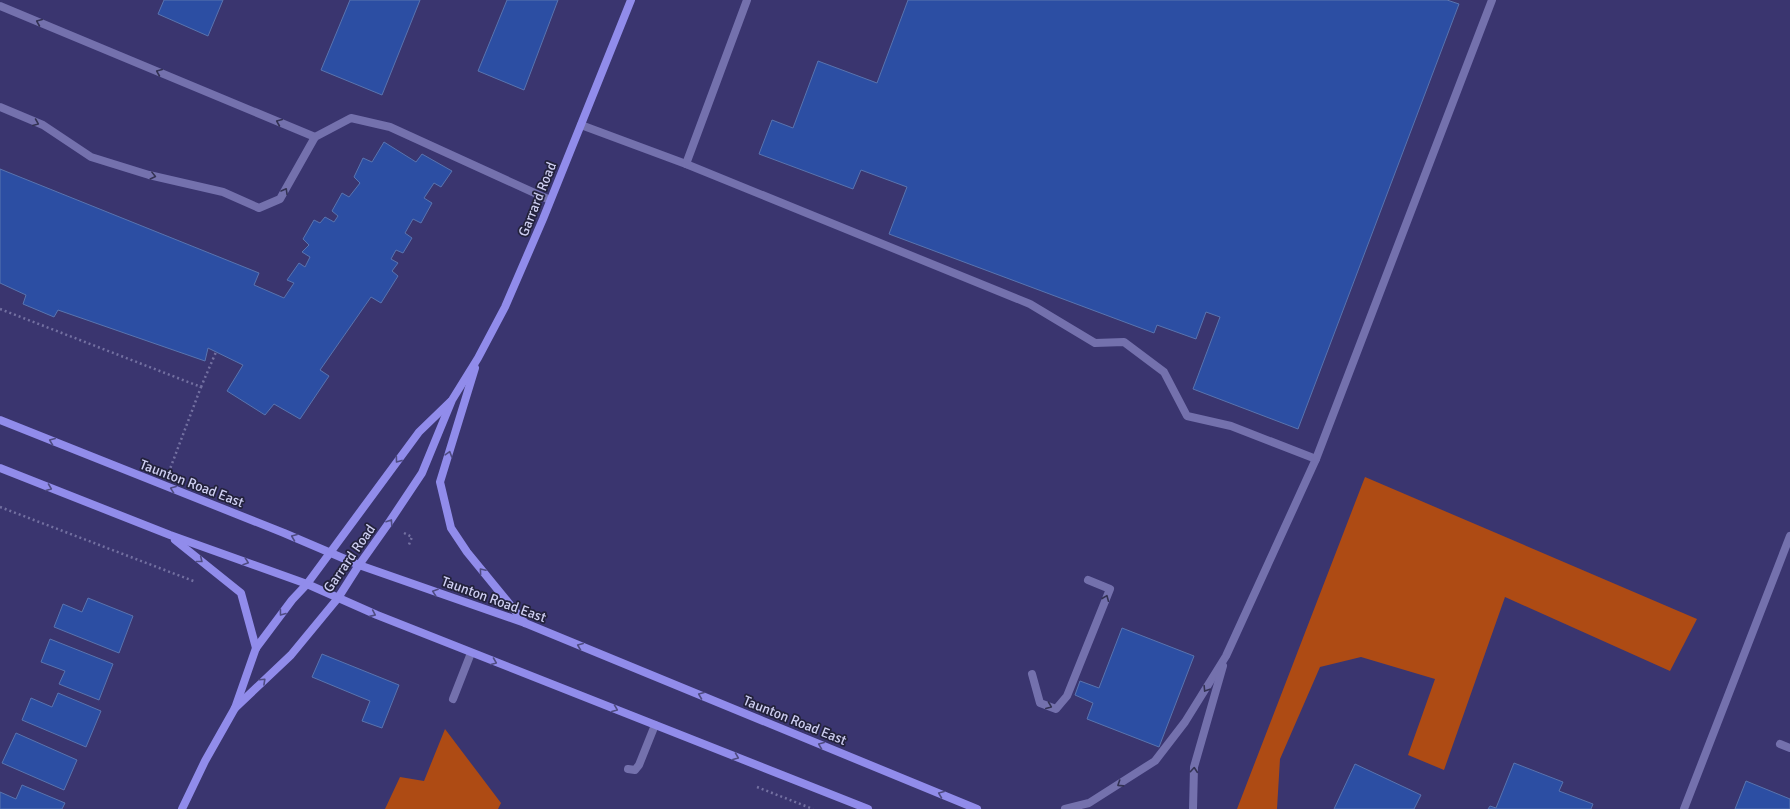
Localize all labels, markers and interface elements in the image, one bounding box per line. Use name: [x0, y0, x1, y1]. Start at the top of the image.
one-way arrow: [36, 19, 44, 27]
one-way arrow: [156, 69, 163, 77]
one-way arrow: [32, 118, 39, 126]
one-way arrow: [276, 119, 283, 127]
street label: Garrard Road: [515, 159, 560, 239]
one-way arrow: [149, 171, 156, 180]
one-way arrow: [281, 187, 288, 195]
one-way arrow: [48, 438, 55, 446]
one-way arrow: [444, 451, 453, 458]
street label: Taunton Road East: [137, 456, 246, 511]
one-way arrow: [395, 456, 403, 463]
one-way arrow: [46, 483, 53, 491]
one-way arrow: [169, 486, 176, 494]
one-way arrow: [385, 519, 392, 526]
street label: Garrard Road: [320, 521, 379, 595]
one-way arrow: [290, 533, 297, 541]
one-way arrow: [195, 555, 203, 562]
one-way arrow: [243, 557, 250, 566]
one-way arrow: [480, 569, 487, 576]
street label: Taunton Road East: [439, 573, 549, 626]
one-way arrow: [432, 588, 439, 597]
one-way arrow: [1101, 595, 1109, 602]
one-way arrow: [280, 609, 287, 616]
one-way arrow: [369, 609, 377, 617]
one-way arrow: [577, 642, 584, 650]
one-way arrow: [491, 657, 498, 665]
one-way arrow: [258, 679, 266, 686]
one-way arrow: [1203, 685, 1211, 692]
one-way arrow: [697, 692, 704, 700]
street label: Taunton Road East: [741, 692, 849, 749]
one-way arrow: [1045, 702, 1052, 710]
one-way arrow: [612, 705, 619, 713]
one-way arrow: [817, 741, 824, 749]
one-way arrow: [733, 753, 740, 761]
one-way arrow: [1190, 767, 1199, 773]
one-way arrow: [1117, 779, 1124, 786]
one-way arrow: [938, 791, 946, 799]

